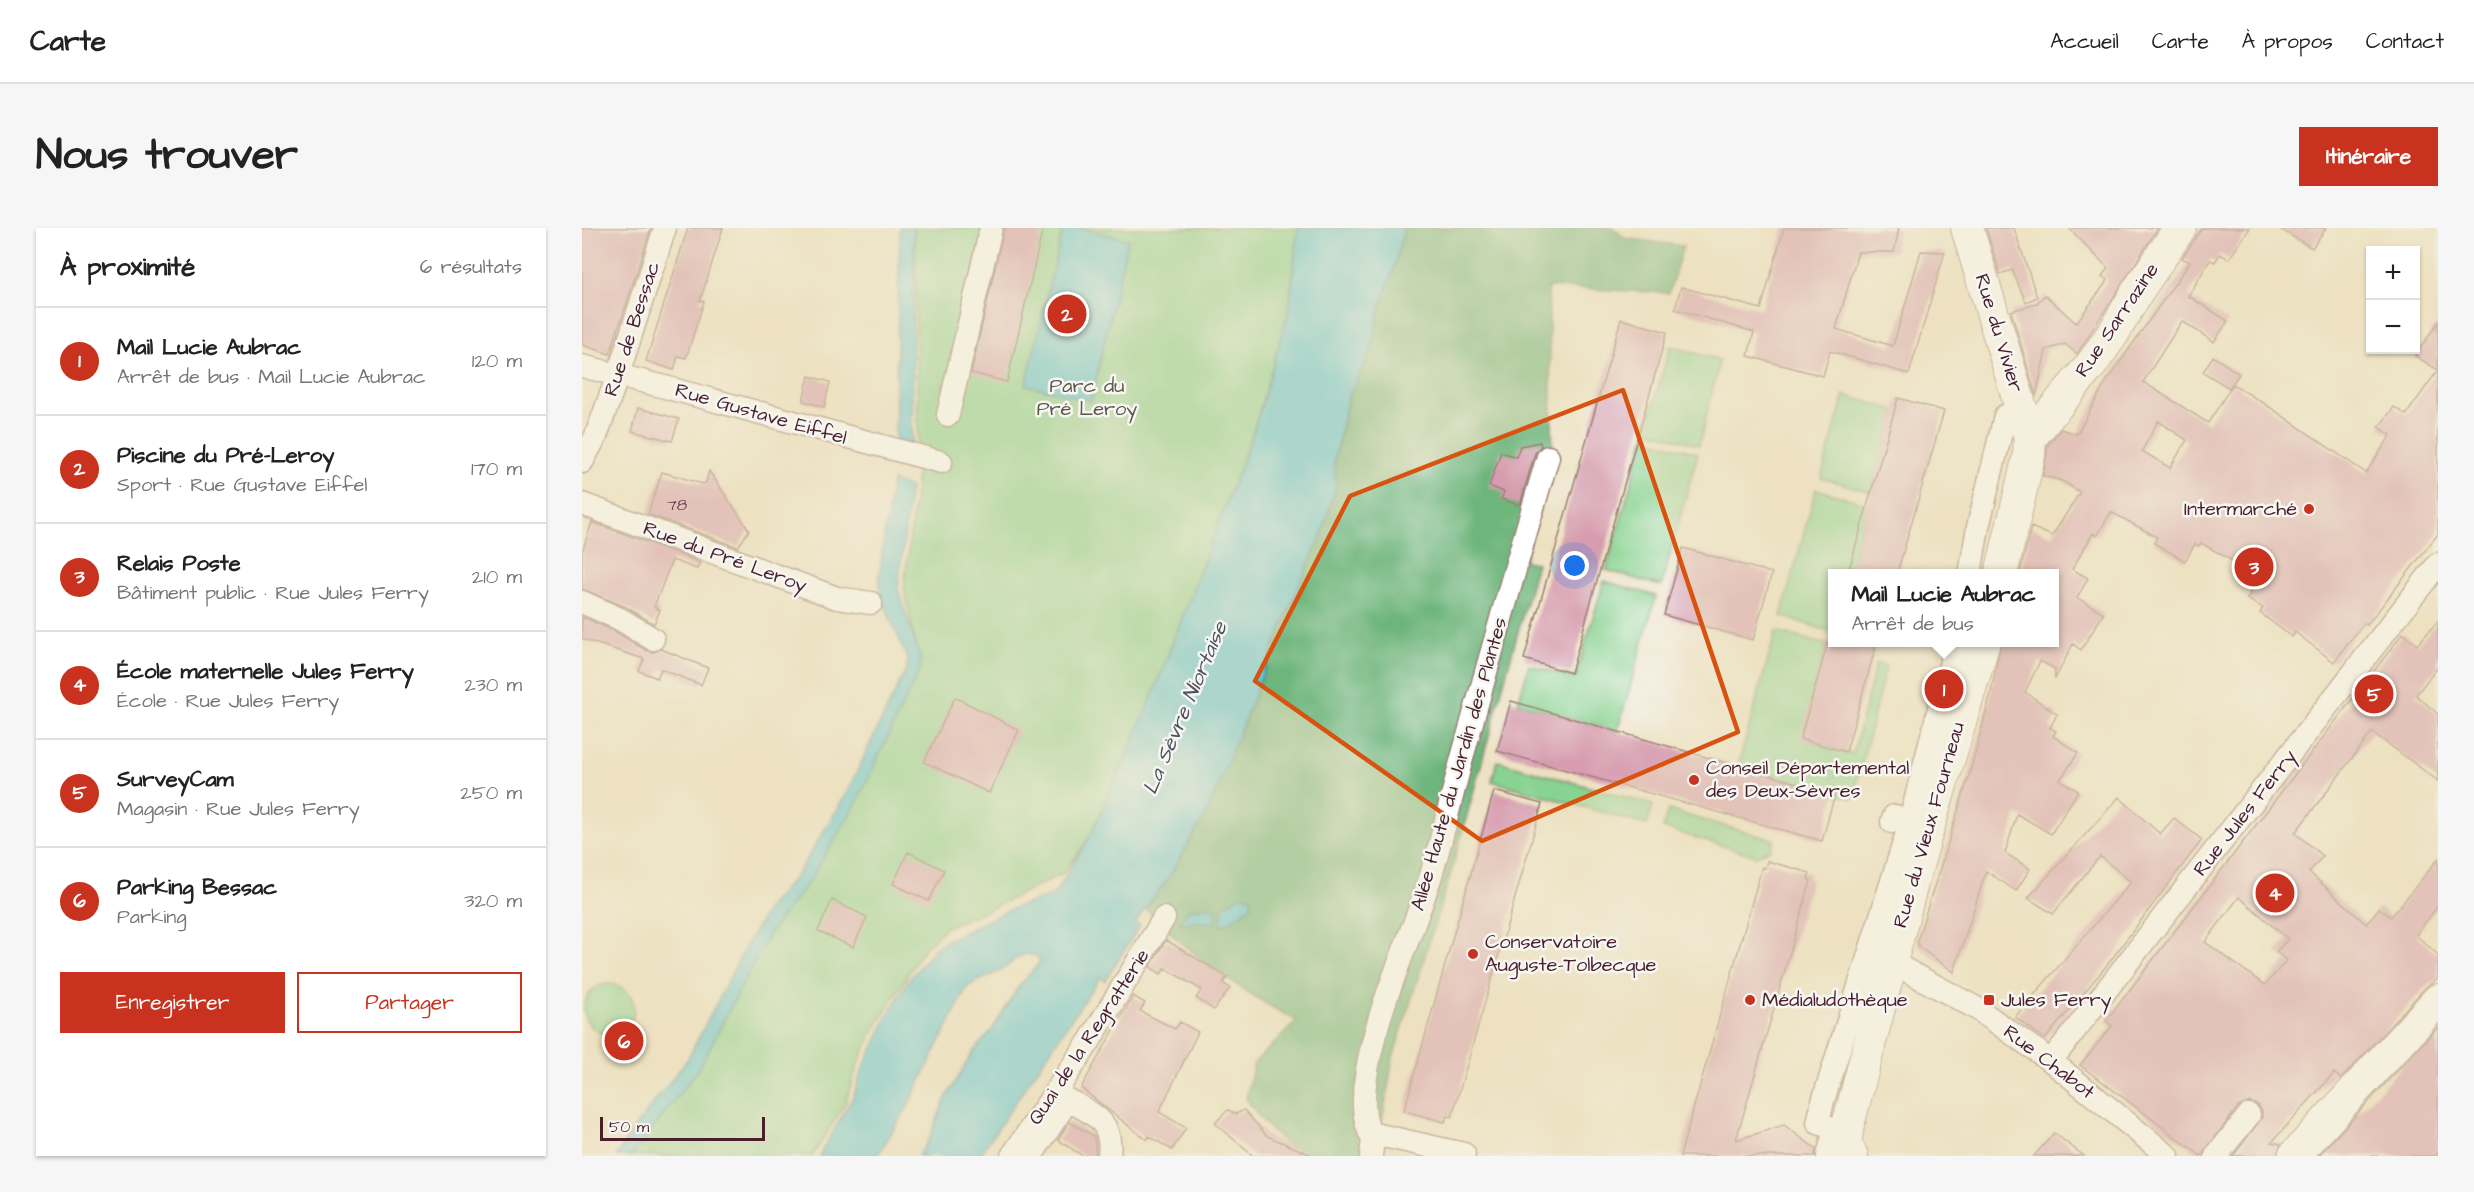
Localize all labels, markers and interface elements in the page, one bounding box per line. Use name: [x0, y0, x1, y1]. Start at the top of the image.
text: Carte: [30, 22, 106, 61]
text: Accueil: [2050, 27, 2119, 56]
text: Carte: [2152, 27, 2209, 56]
text: À propos: [2242, 27, 2333, 56]
text: Contact: [2366, 27, 2444, 56]
text: Nous trouver: [36, 127, 298, 185]
button: Itinéraire: [2299, 127, 2438, 186]
map controls: [2366, 246, 2420, 354]
button: +: [2366, 246, 2420, 300]
text: À proximité: [60, 249, 195, 285]
text: 6 résultats: [420, 253, 522, 281]
street label: Rue Sarrazine: [2068, 257, 2166, 383]
street label: Rue de Bessac: [597, 258, 667, 400]
street label: Rue du Vivier: [1968, 270, 2030, 396]
pin: 2: [1048, 292, 1086, 337]
button: −: [2366, 300, 2420, 354]
text: Mail Lucie Aubrac: [117, 332, 301, 363]
text: 1: [78, 347, 81, 375]
text: 120 m: [472, 347, 522, 375]
text: Arrêt de bus · Mail Lucie Aubrac: [117, 363, 426, 391]
park label: Parc du Pré Leroy: [1037, 372, 1137, 424]
street label: Rue Gustave Eiffel: [672, 376, 850, 452]
text: Piscine du Pré-Leroy: [117, 440, 334, 471]
text: 2: [74, 455, 85, 483]
text: 170 m: [471, 455, 522, 483]
text: Sport · Rue Gustave Eiffel: [117, 471, 368, 499]
house number: 78: [667, 494, 687, 516]
place label: Intermarché: [2184, 495, 2297, 523]
marker: Intermarché: [2302, 502, 2316, 516]
street label: Rue du Pré Leroy: [639, 514, 811, 601]
pin: 3: [2234, 544, 2274, 590]
text: Relais Poste: [117, 548, 241, 579]
your location: [1560, 551, 1589, 580]
text: 3: [74, 563, 85, 591]
text: 210 m: [472, 563, 522, 591]
popup: [1828, 569, 2059, 647]
text: Bâtiment public · Rue Jules Ferry: [117, 579, 429, 607]
text: Mail Lucie Aubrac: [1851, 579, 2036, 610]
text: Arrêt de bus: [1851, 610, 1974, 638]
street label: Allée Haute du Jardin des Plantes: [1404, 614, 1514, 914]
water label: La Sèvre Niortaise: [1136, 616, 1235, 799]
text: École maternelle Jules Ferry: [117, 656, 414, 687]
pin: 1: [1924, 666, 1964, 712]
text: 4: [73, 671, 86, 699]
text: 230 m: [464, 671, 522, 699]
pin: 5: [2354, 672, 2394, 716]
text: École · Rue Jules Ferry: [117, 687, 339, 715]
street label: Rue du Vieux Fourneau: [1886, 719, 1972, 931]
street label: Rue Jules Ferry: [2187, 744, 2304, 883]
place label: Conseil Départemental des Deux-Sèvres: [1706, 754, 1909, 805]
text: SurveyCam: [117, 764, 234, 795]
marker: Conseil Départemental des Deux-Sèvres: [1687, 773, 1701, 787]
text: 5: [72, 779, 87, 807]
text: 250 m: [460, 779, 522, 807]
text: Magasin · Rue Jules Ferry: [117, 795, 360, 823]
pin: 4: [2256, 870, 2294, 916]
text: Parking Bessac: [117, 872, 277, 903]
text: 6: [73, 887, 86, 915]
text: 320 m: [464, 887, 522, 915]
text: Parking: [117, 903, 187, 931]
place label: Conservatoire Auguste-Tolbecque: [1485, 928, 1657, 980]
street label: Quai de la Regratterie: [1022, 943, 1157, 1131]
marker: Conservatoire Auguste-Tolbecque: [1466, 947, 1480, 961]
button: Enregistrer: [60, 972, 285, 1033]
button: Partager: [297, 972, 522, 1033]
place label: Médialudothèque: [1762, 986, 1908, 1014]
place label: Jules Ferry: [2001, 986, 2111, 1015]
marker: Médialudothèque: [1743, 993, 1757, 1007]
marker: Jules Ferry: [1982, 993, 1996, 1007]
pin: 6: [604, 1018, 644, 1064]
street label: Rue Chabot: [1997, 1018, 2101, 1106]
scale bar: [600, 1114, 765, 1142]
text: 50 m: [609, 1116, 649, 1138]

